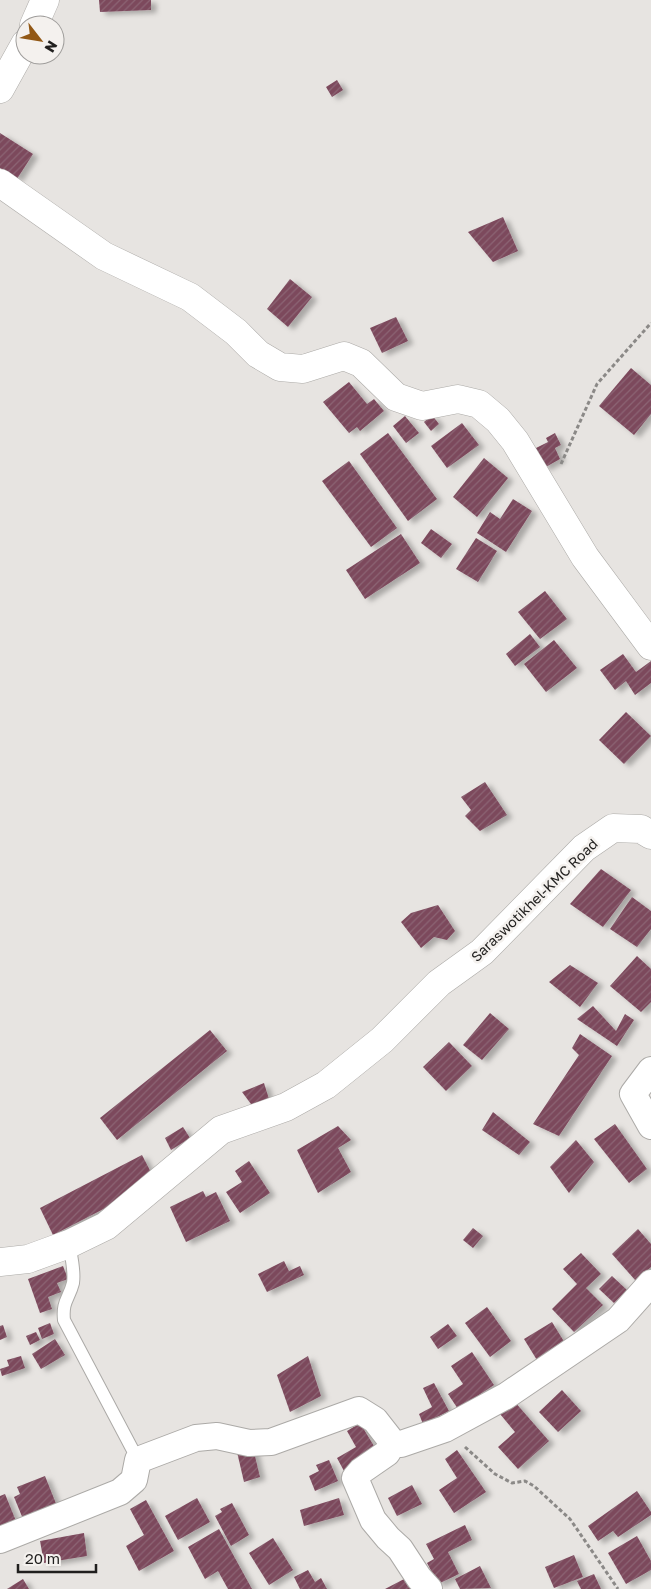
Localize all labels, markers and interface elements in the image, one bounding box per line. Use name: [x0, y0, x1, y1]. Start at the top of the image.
north arrow: [15, 15, 65, 65]
text: N: [42, 38, 62, 56]
street label: Saraswotikhel-KMC Road: [467, 835, 601, 965]
scale bar: [18, 1542, 95, 1574]
text: 20 m: [25, 1549, 60, 1567]

